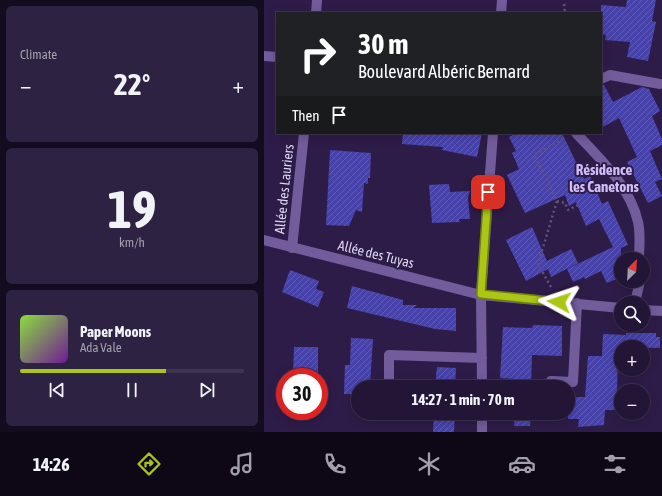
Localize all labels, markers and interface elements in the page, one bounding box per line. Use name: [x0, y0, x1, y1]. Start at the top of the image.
icon: right: [292, 28, 344, 80]
text: 30 m: [358, 28, 408, 60]
text: Climate: [20, 47, 57, 62]
text: Boulevard Albéric Bernard: [358, 61, 530, 82]
text: 22°: [114, 67, 150, 101]
text: −: [20, 72, 31, 98]
text: +: [233, 72, 244, 98]
icon: arrive: [328, 104, 350, 126]
text: Then: [292, 107, 320, 124]
street label: Allée des Lauriers: [271, 143, 297, 235]
district label: Résidence les Canetons: [569, 161, 639, 195]
pin: [471, 175, 505, 209]
text: 19: [108, 179, 156, 239]
icon: arrive: [477, 181, 499, 203]
text: km/h: [119, 235, 145, 250]
street label: Allée des Tuyas: [336, 237, 416, 271]
north arrow: [614, 252, 650, 288]
map controls: [614, 252, 650, 420]
position arrow: [538, 281, 580, 323]
button: search: [614, 296, 650, 332]
text: Paper Moons: [80, 323, 151, 340]
text: Ada Vale: [80, 340, 122, 355]
button: +: [614, 340, 650, 376]
speed limit sign: 30: [276, 368, 328, 420]
icon: previous: [46, 379, 68, 401]
icon: pause: [121, 379, 143, 401]
icon: next: [196, 379, 218, 401]
button: −: [614, 384, 650, 420]
text: 14:27 · 1 min · 70 m: [411, 391, 515, 408]
icon: directions: [135, 450, 163, 478]
icon: music: [228, 450, 256, 478]
icon: phone: [321, 450, 349, 478]
icon: climate: [415, 450, 443, 478]
icon: car: [508, 450, 536, 478]
icon: filters: [601, 450, 629, 478]
text: 14:26: [33, 454, 70, 475]

